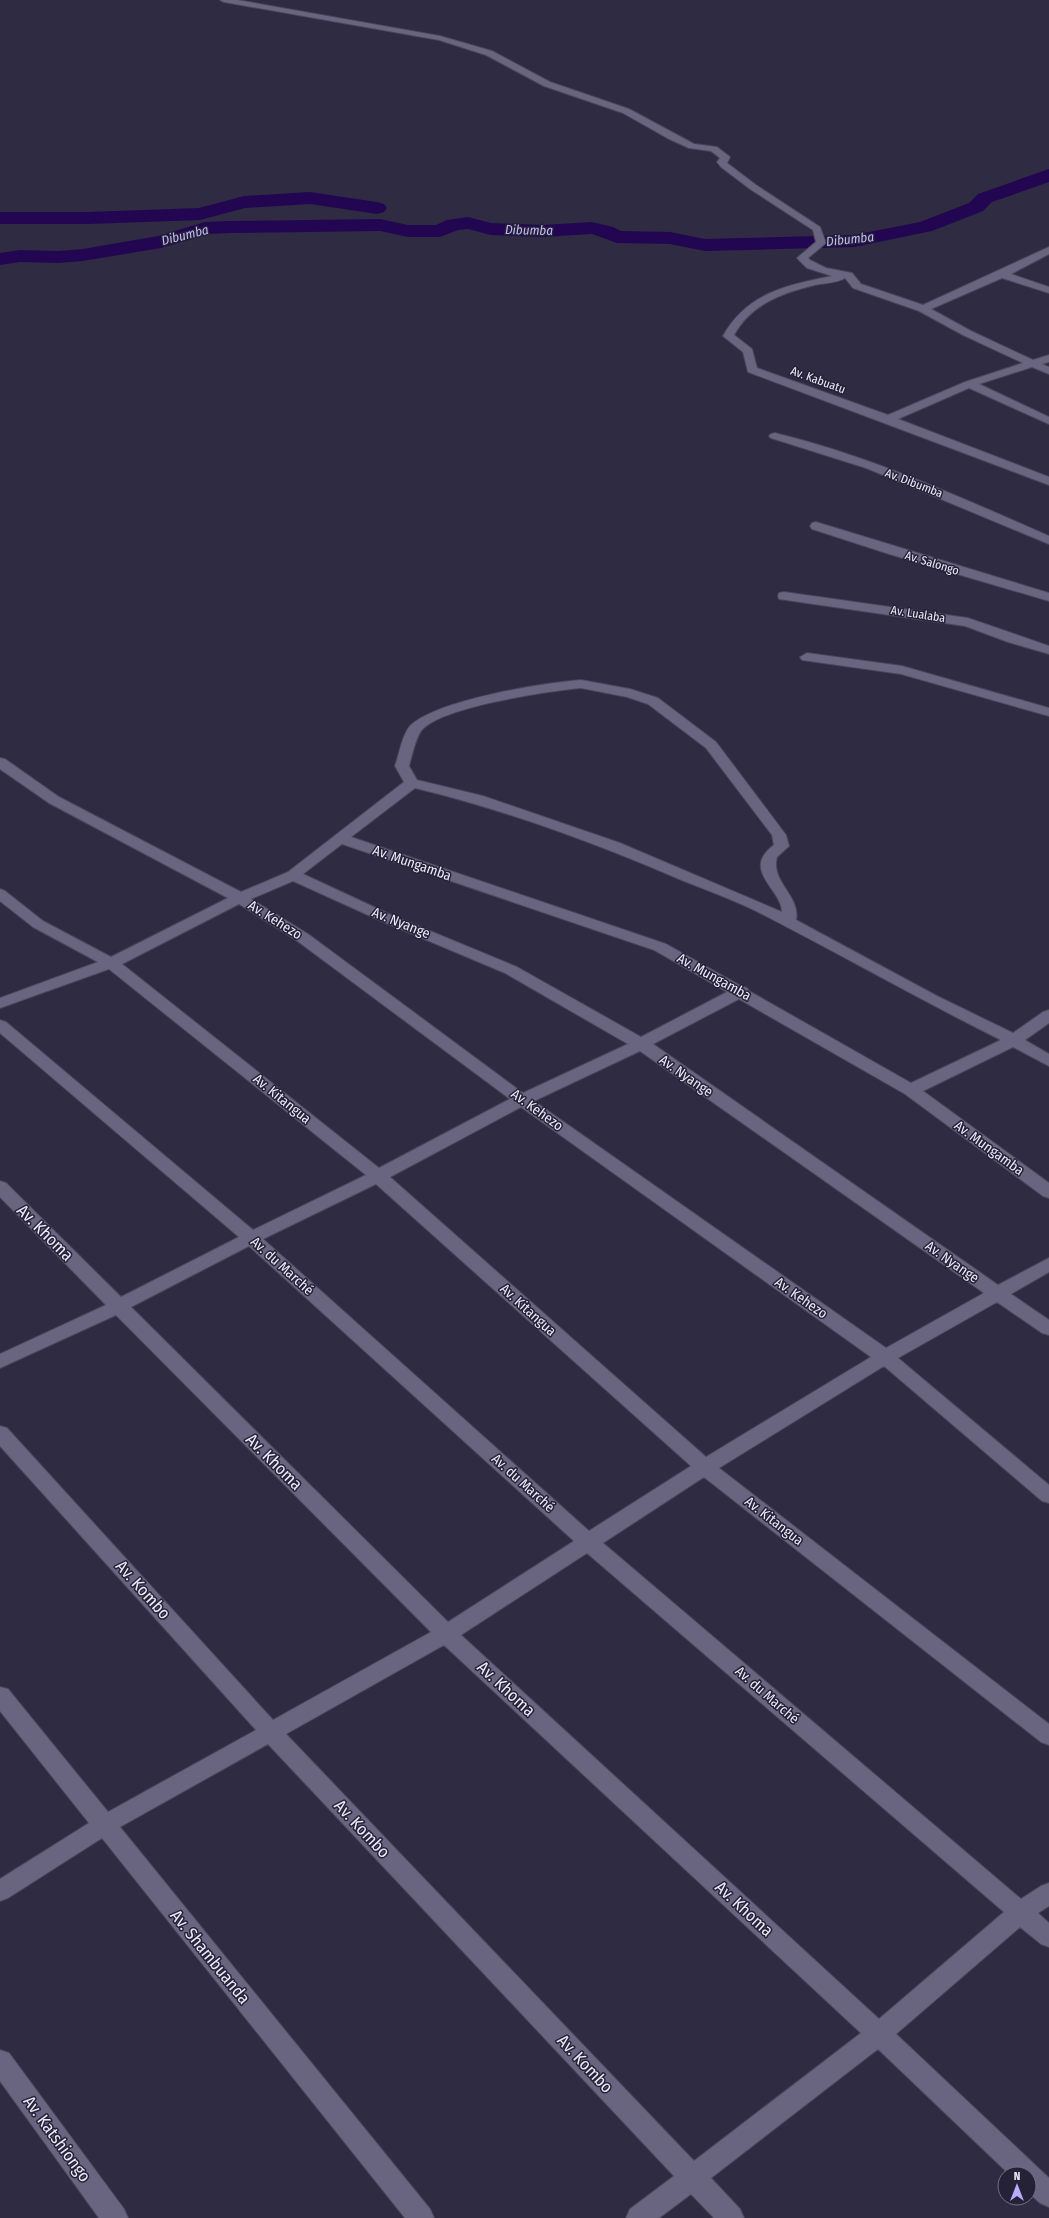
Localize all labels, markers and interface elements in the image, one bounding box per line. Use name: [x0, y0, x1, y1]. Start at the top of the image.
water label: Dibumba: [160, 222, 210, 248]
water label: Dibumba: [505, 222, 553, 238]
water label: Dibumba: [825, 229, 875, 249]
street label: Av. Kabuatu: [789, 364, 847, 396]
street label: Av. Dibumba: [883, 466, 945, 500]
street label: Av. Salongo: [903, 548, 961, 578]
street label: Av. Lualaba: [890, 603, 946, 625]
street label: Av. Mungamba: [370, 842, 454, 884]
street label: Av. Kehezo: [245, 897, 305, 943]
street label: Av. Nyange: [369, 904, 433, 942]
street label: Av. Mungamba: [674, 950, 754, 1004]
street label: Av. Nyange: [656, 1051, 716, 1101]
street label: Av. Kitangua: [250, 1071, 314, 1128]
street label: Av. Kehezo: [508, 1085, 566, 1135]
street label: Av. Mungamba: [951, 1117, 1027, 1179]
street label: Av. Khoma: [12, 1200, 78, 1266]
street label: Av. du Marché: [247, 1233, 317, 1299]
street label: Av. Nyange: [922, 1237, 982, 1287]
street label: Av. Kehezo: [771, 1274, 831, 1322]
street label: Av. Kitangua: [496, 1280, 560, 1340]
street label: Av. Khoma: [241, 1429, 307, 1495]
street label: Av. du Marché: [488, 1450, 558, 1516]
street label: Av. Kitangua: [741, 1493, 807, 1549]
street label: Av. Kombo: [111, 1556, 175, 1624]
street label: Av. Khoma: [473, 1657, 539, 1721]
street label: Av. du Marché: [732, 1663, 802, 1727]
street label: Av. Kombo: [330, 1795, 394, 1863]
street label: Av. Khoma: [711, 1877, 777, 1941]
street label: Av. Shambuanda: [166, 1906, 254, 2008]
street label: Av. Kombo: [553, 2030, 617, 2098]
street label: Av. Katshiongo: [19, 2092, 95, 2186]
north arrow: [997, 2166, 1037, 2206]
text: N: [1014, 2170, 1020, 2183]

